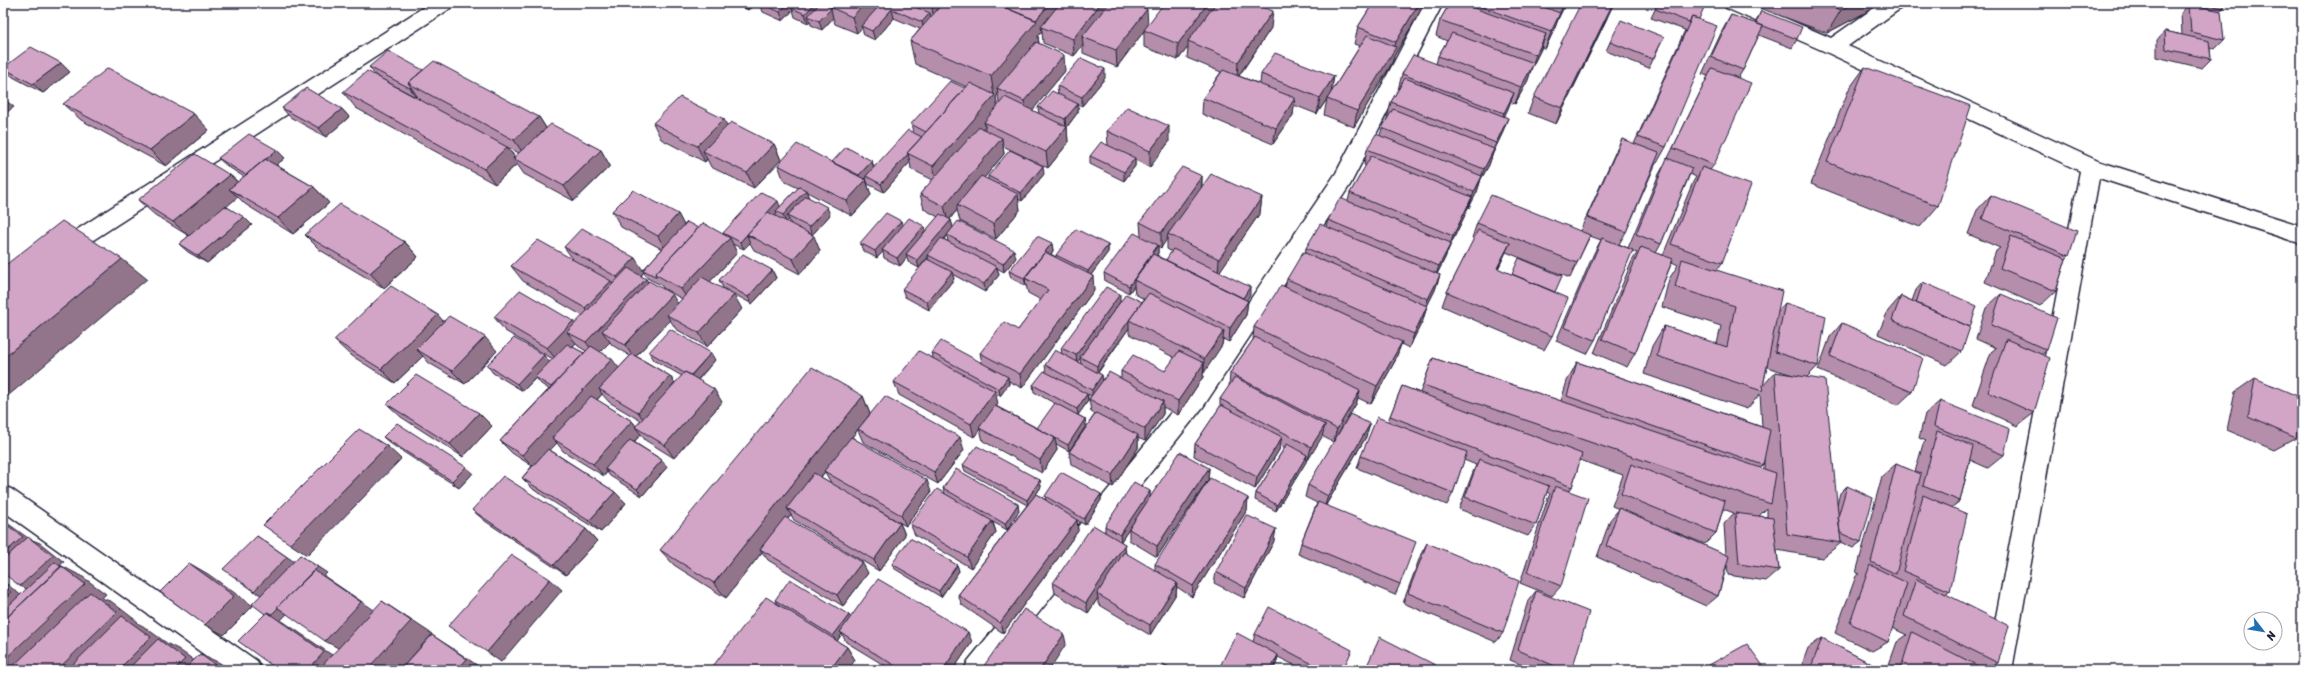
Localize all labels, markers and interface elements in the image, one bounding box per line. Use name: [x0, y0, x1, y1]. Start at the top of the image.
north arrow: [2243, 611, 2283, 651]
text: N: [2261, 627, 2282, 644]

